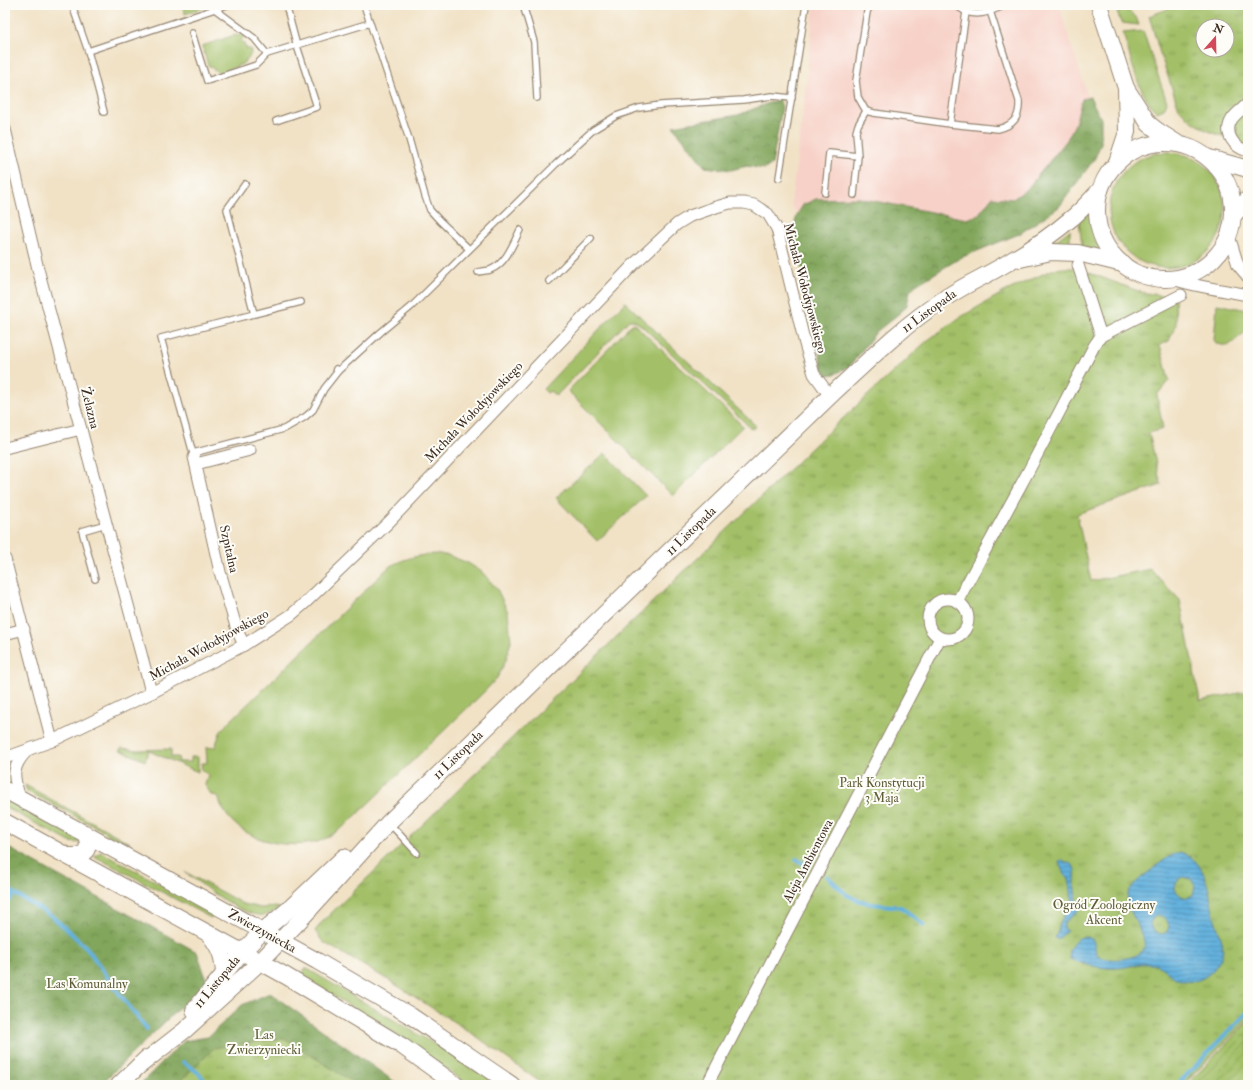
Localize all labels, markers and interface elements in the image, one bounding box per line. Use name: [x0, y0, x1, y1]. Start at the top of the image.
north arrow: [1195, 18, 1235, 58]
text: N: [1210, 21, 1226, 37]
street label: Michała Wołodyjowskiego: [779, 221, 830, 355]
street label: 11 Listopada: [899, 286, 960, 337]
street label: Michała Wołodyjowskiego: [422, 358, 527, 466]
street label: Żelazna: [77, 385, 104, 431]
street label: 11 Listopada: [663, 503, 721, 560]
street label: Szpitalna: [215, 524, 242, 575]
street label: Michała Wołodyjowskiego: [146, 605, 272, 685]
street label: 11 Listopada: [430, 727, 488, 784]
park label: Park Konstytucji 3 Maja: [839, 775, 925, 806]
street label: Aleja Ambientowa: [779, 816, 837, 906]
park label: Ogród Zoologiczny Akcent: [1053, 897, 1156, 928]
street label: Zwierzyniecka: [225, 906, 299, 957]
street label: 11 Listopada: [190, 952, 245, 1012]
park label: Las Komunalny: [46, 976, 128, 993]
park label: Las Zwierzyniecki: [227, 1027, 301, 1059]

